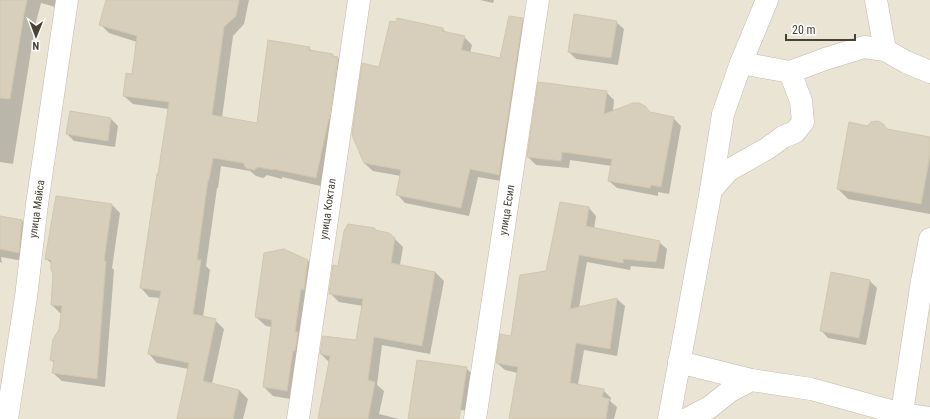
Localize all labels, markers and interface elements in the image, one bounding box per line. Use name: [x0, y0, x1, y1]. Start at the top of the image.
north arrow: [16, 16, 56, 56]
scale bar: [786, 16, 855, 42]
text: 20 m: [792, 23, 816, 37]
text: N: [32, 39, 39, 52]
street label: улица Коктал: [317, 178, 339, 240]
street label: улица Майса: [26, 179, 48, 239]
street label: улица Есил: [497, 184, 517, 236]

